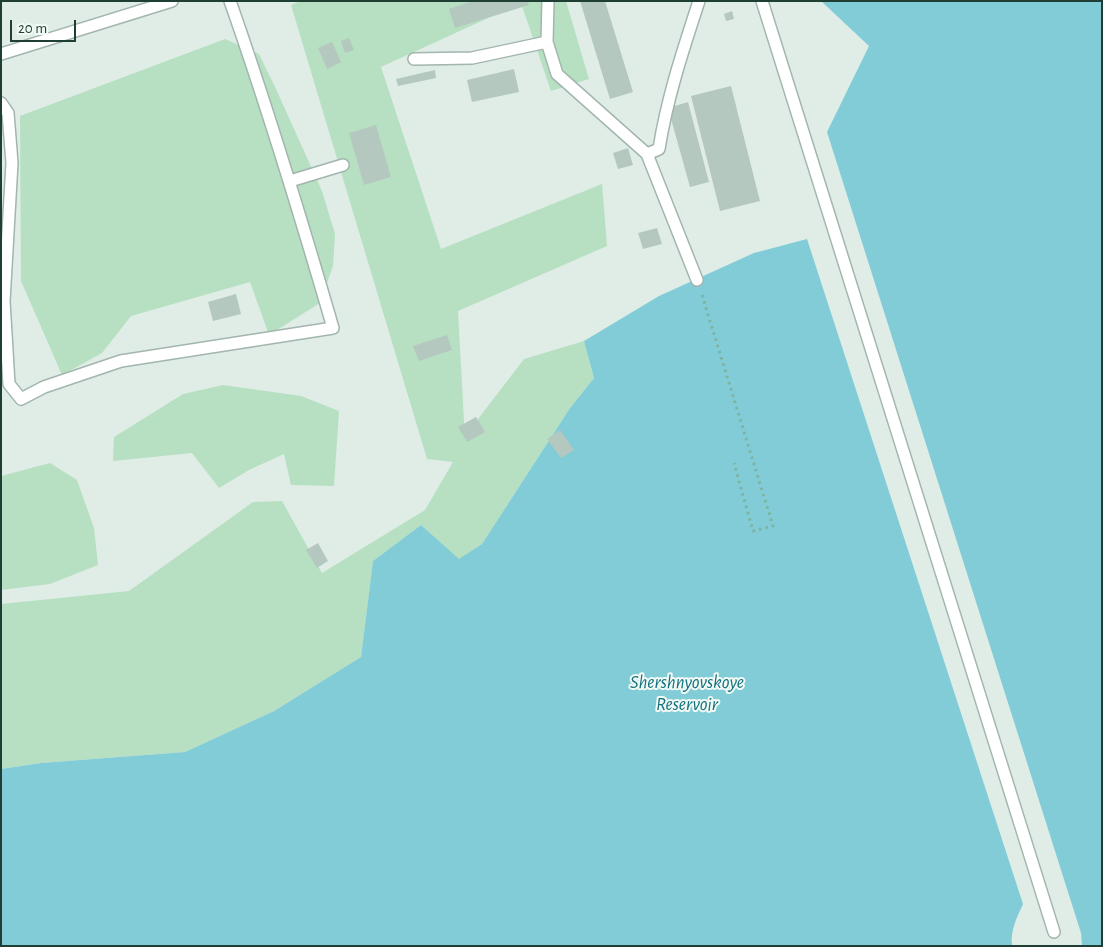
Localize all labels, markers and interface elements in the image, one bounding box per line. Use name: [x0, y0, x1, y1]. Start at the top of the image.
scale bar: [12, 10, 79, 42]
text: 20 m: [18, 21, 47, 36]
water label: Shershnyovskoye Reservoir: [630, 671, 744, 715]

